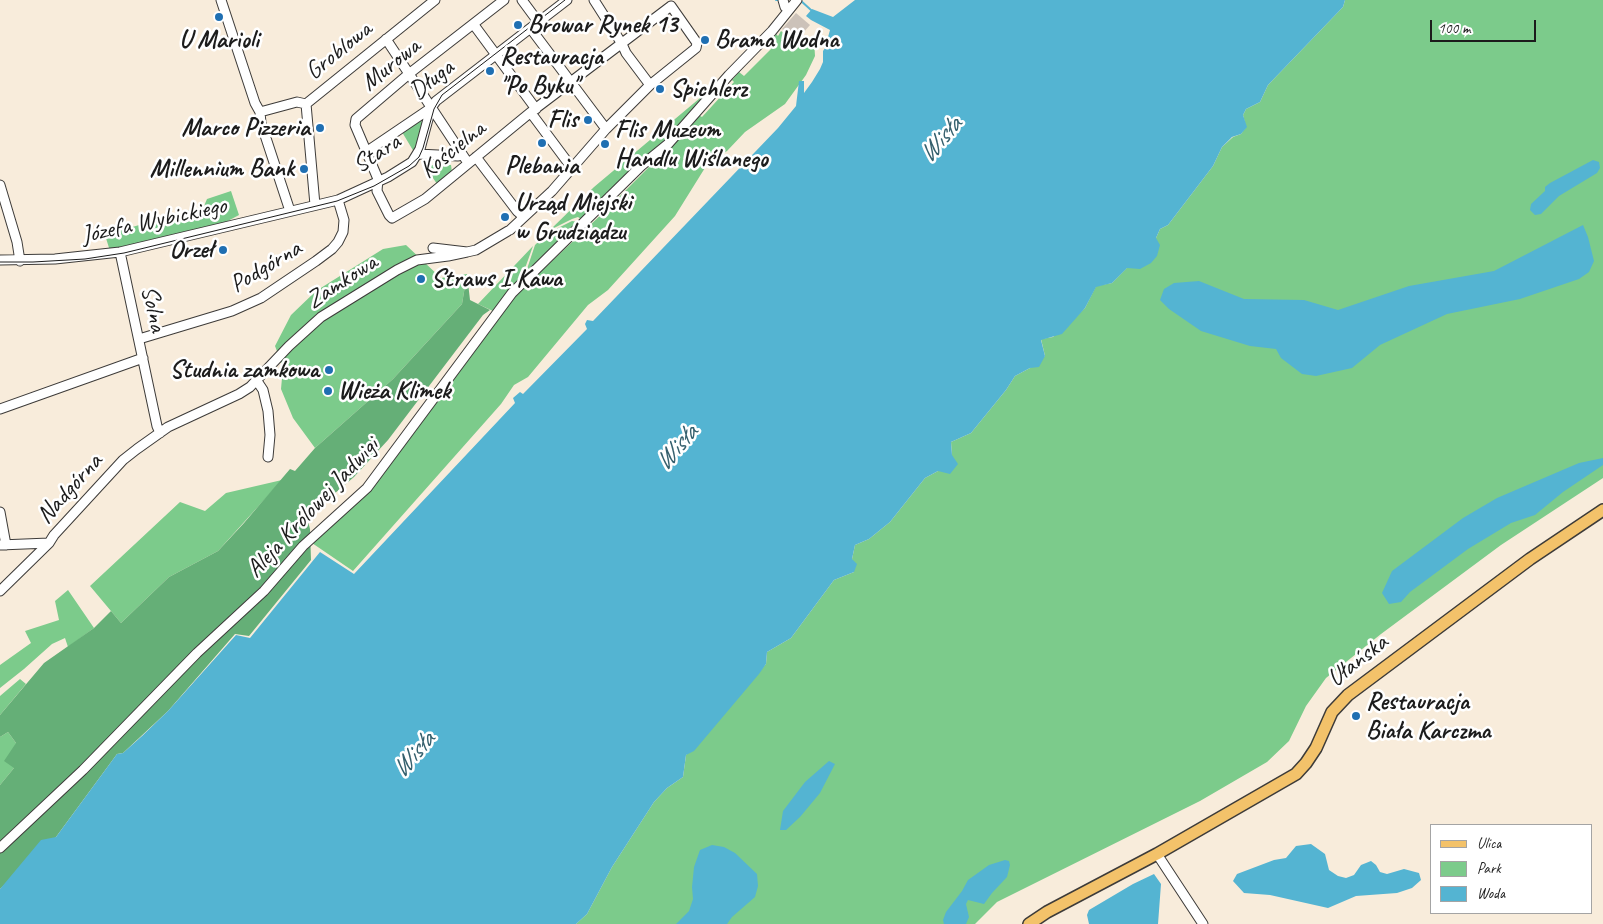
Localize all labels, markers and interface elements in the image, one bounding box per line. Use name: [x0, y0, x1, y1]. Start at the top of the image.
place label: Browar Rynek 13: [528, 10, 677, 40]
scale bar: [1433, 10, 1539, 42]
marker: U Marioli: [213, 11, 225, 23]
street label: Groblowa: [300, 15, 378, 87]
marker: Browar Rynek 13: [512, 19, 524, 31]
text: 100 m: [1438, 19, 1470, 38]
place label: U Marioli: [179, 25, 259, 55]
place label: Brama Wodna: [715, 25, 839, 55]
street label: Murowa: [355, 32, 427, 98]
marker: Brama Wodna: [699, 34, 711, 46]
place label: Restauracja "Po Byku": [500, 42, 603, 101]
street label: Długa: [404, 53, 460, 107]
marker: Restauracja "Po Byku": [484, 65, 496, 77]
place label: Spichlerz: [670, 74, 747, 104]
marker: Spichlerz: [654, 83, 666, 95]
place label: Flis: [548, 105, 578, 135]
water label: Wisła: [913, 111, 969, 169]
place label: Marco Pizzeria: [182, 113, 310, 143]
street label: Kościelna: [414, 114, 492, 186]
marker: Flis: [582, 114, 594, 126]
place label: Flis Muzeum Handlu Wiślanego: [615, 115, 768, 174]
marker: Marco Pizzeria: [314, 122, 326, 134]
street label: Stara: [347, 128, 407, 180]
marker: Plebania: [536, 137, 548, 149]
marker: Flis Muzeum Handlu Wiślanego: [599, 138, 611, 150]
place label: Plebania: [505, 151, 579, 181]
place label: Millennium Bank: [150, 154, 294, 184]
marker: Millennium Bank: [298, 163, 310, 175]
place label: Urząd Miejski w Grudziądzu: [515, 188, 631, 247]
street label: Józefa Wybickiego: [79, 191, 229, 251]
marker: Urząd Miejski w Grudziądzu: [499, 211, 511, 223]
street label: Podgórna: [225, 234, 307, 300]
place label: Orzeł: [170, 235, 213, 265]
marker: Orzeł: [217, 244, 229, 256]
street label: Zamkowa: [301, 248, 383, 316]
place label: Straws I Kawa: [431, 264, 562, 294]
marker: Straws I Kawa: [415, 273, 427, 285]
street label: Solna: [134, 283, 172, 335]
place label: Studnia zamkowa: [170, 355, 319, 385]
marker: Studnia zamkowa: [323, 364, 335, 376]
place label: Wieża Klimek: [338, 376, 450, 406]
marker: Wieża Klimek: [322, 385, 334, 397]
water label: Wisła: [649, 419, 705, 477]
street label: Aleja Królowej Jadwigi: [240, 432, 386, 584]
street label: Nadgórna: [31, 448, 109, 530]
street label: Ułańska: [1322, 628, 1394, 694]
place label: Restauracja Biała Karczma: [1366, 687, 1490, 746]
marker: Restauracja Biała Karczma: [1350, 710, 1362, 722]
water label: Wisła: [386, 726, 442, 784]
legend: [1430, 824, 1593, 914]
text: Ulica: [1477, 834, 1501, 853]
text: Park: [1477, 859, 1501, 878]
text: Woda: [1477, 884, 1505, 903]

